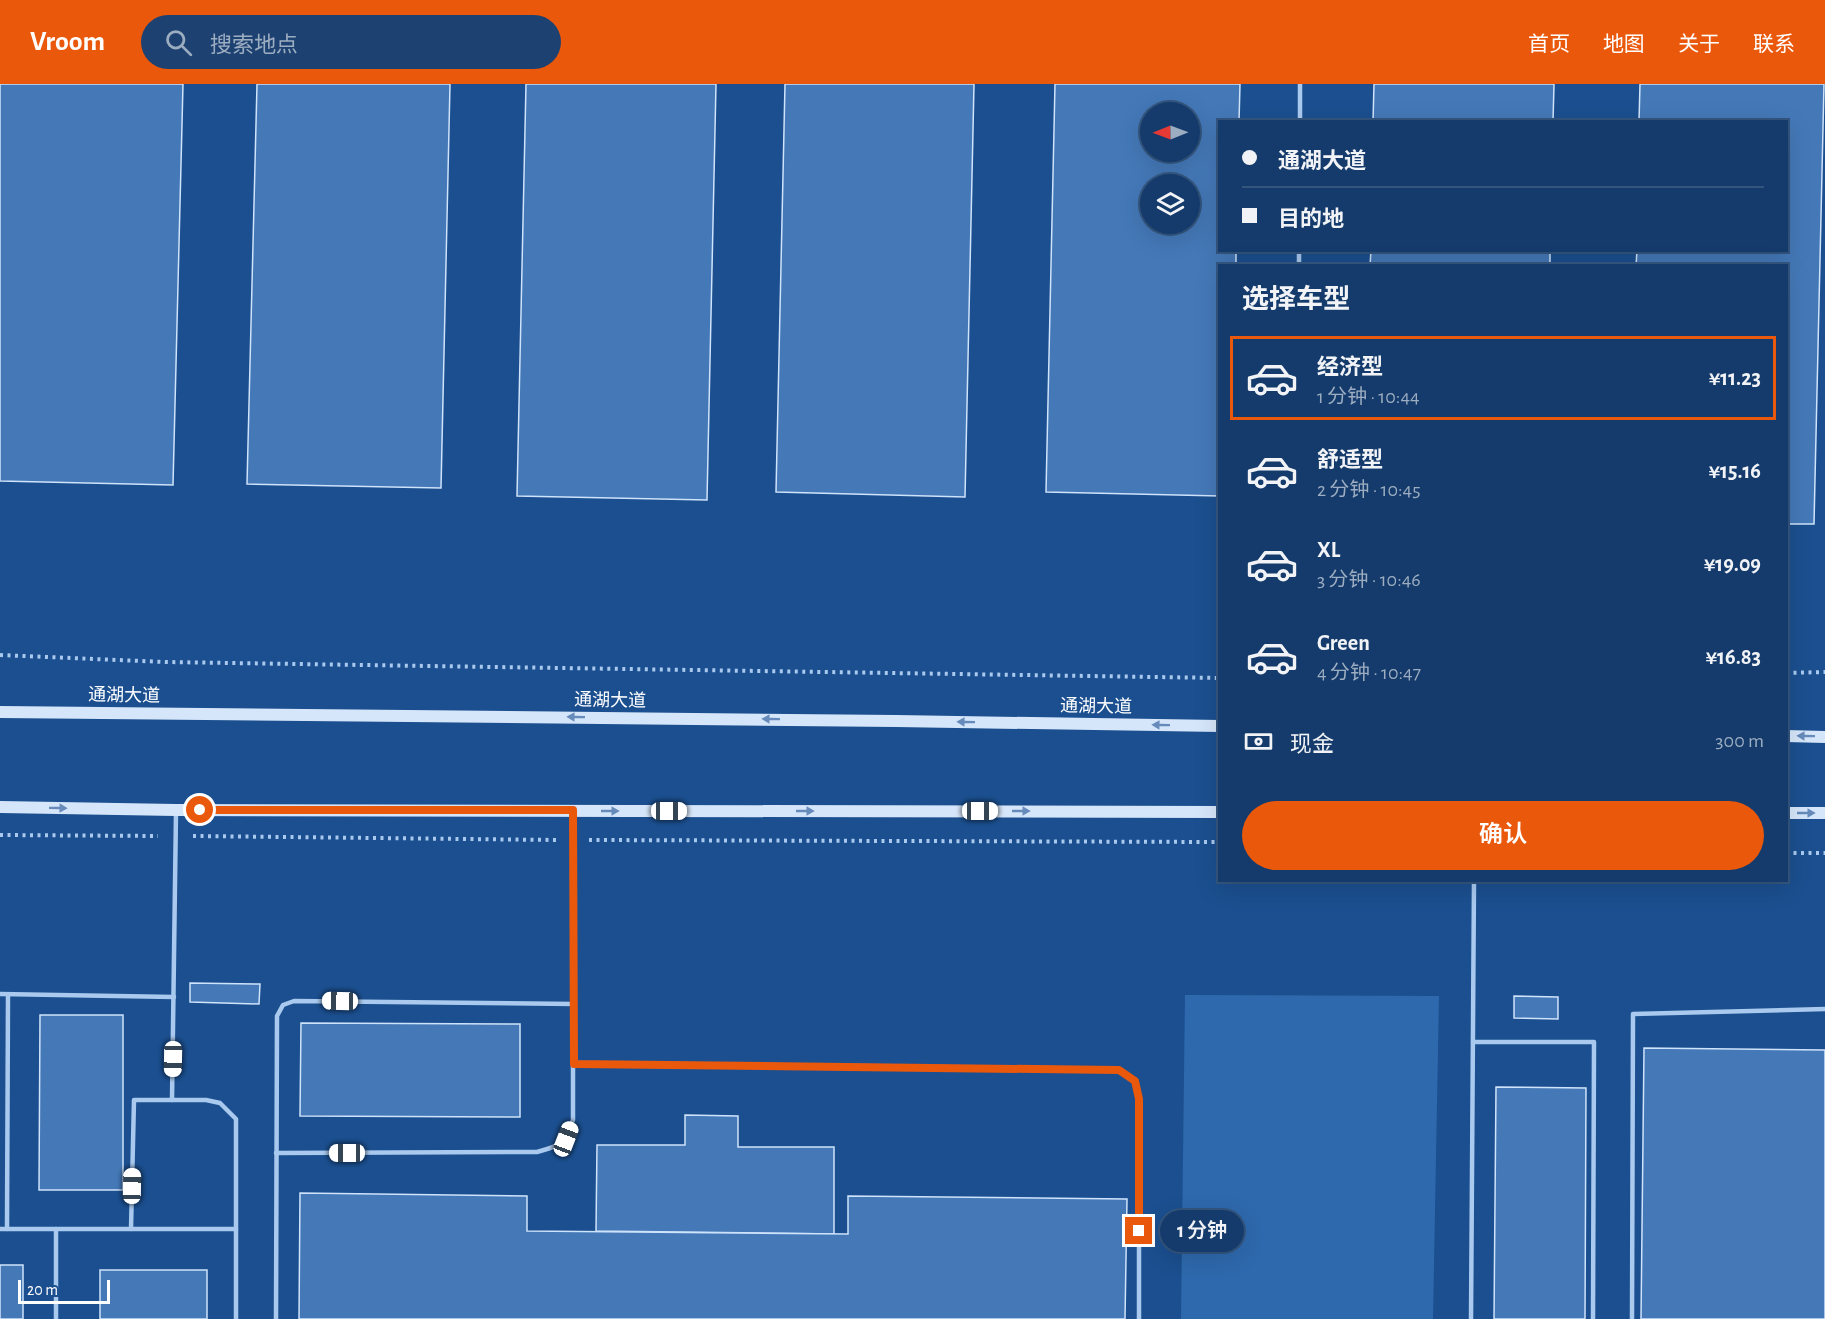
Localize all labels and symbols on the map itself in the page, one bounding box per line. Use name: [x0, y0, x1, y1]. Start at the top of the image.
north arrow: [1140, 102, 1200, 162]
street label: 通湖大道: [88, 684, 160, 706]
street label: 通湖大道: [574, 689, 646, 711]
street label: 通湖大道: [1060, 695, 1132, 717]
one-way arrow: [567, 712, 586, 722]
one-way arrow: [762, 714, 781, 724]
one-way arrow: [957, 717, 976, 727]
one-way arrow: [1152, 720, 1171, 730]
one-way arrow: [1796, 731, 1815, 741]
route start: [186, 796, 213, 823]
car: [651, 802, 687, 820]
car: [962, 802, 998, 820]
one-way arrow: [49, 803, 68, 813]
one-way arrow: [601, 806, 620, 816]
one-way arrow: [796, 806, 815, 816]
one-way arrow: [1012, 806, 1031, 816]
one-way arrow: [1796, 808, 1815, 818]
car: [322, 992, 358, 1010]
car: [164, 1041, 182, 1077]
car: [551, 1119, 581, 1159]
car: [329, 1144, 365, 1162]
car: [123, 1168, 141, 1204]
callout: 1 分钟: [1160, 1210, 1244, 1252]
route end: [1125, 1217, 1152, 1244]
scale bar: [18, 1277, 110, 1304]

